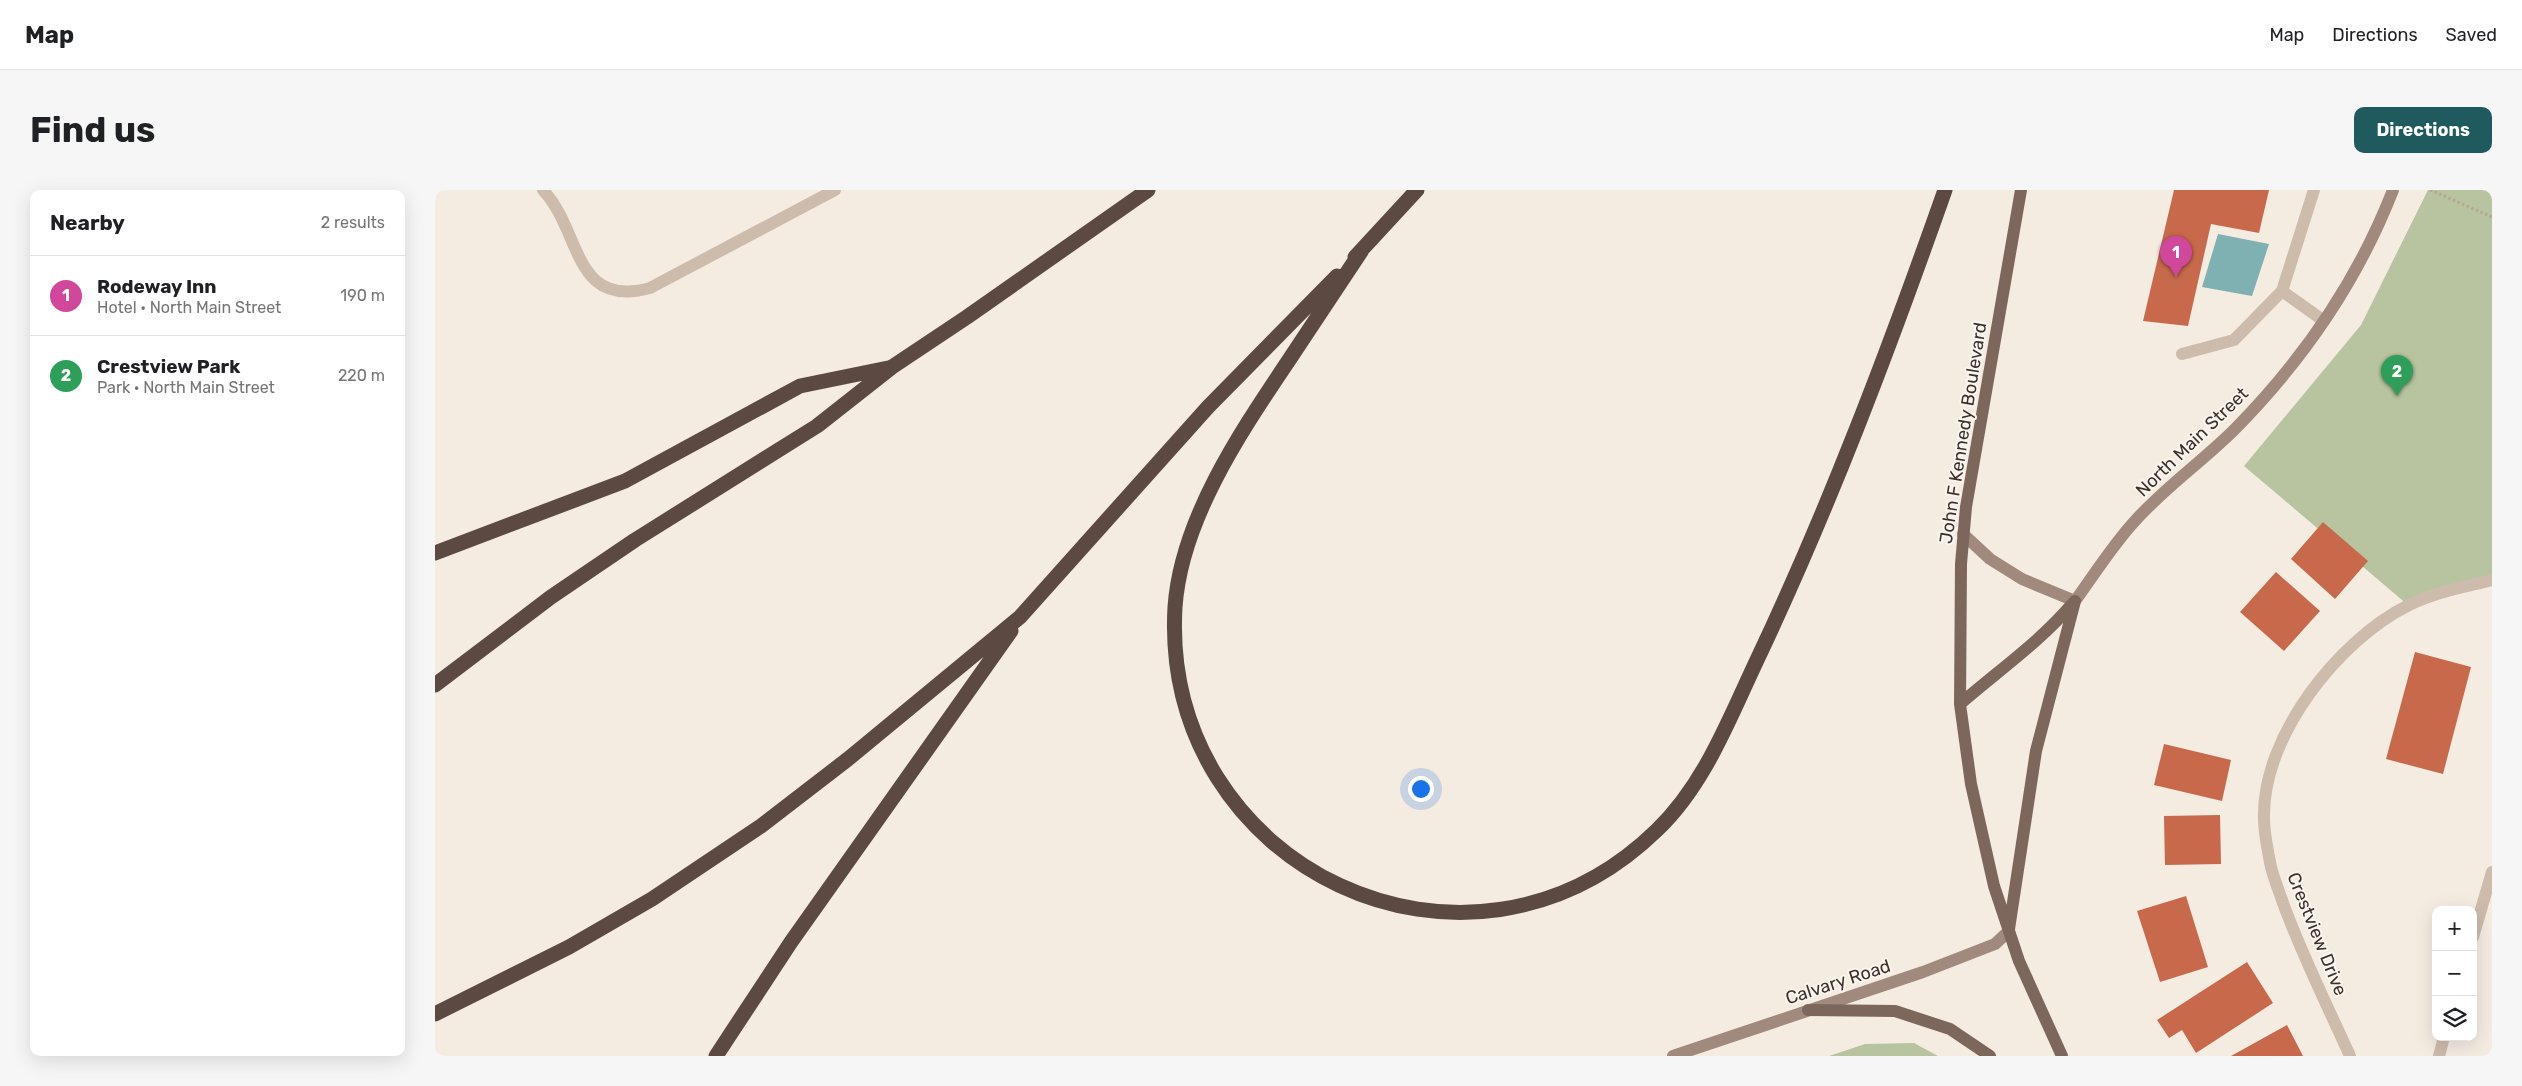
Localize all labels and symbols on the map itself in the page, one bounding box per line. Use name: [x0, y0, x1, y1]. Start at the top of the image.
pin: 1: [2160, 236, 2192, 277]
street label: John F Kennedy Boulevard: [1935, 321, 1991, 545]
pin: 2: [2381, 355, 2413, 396]
street label: North Main Street: [2131, 383, 2253, 501]
your location: [1408, 776, 1434, 802]
street label: Crestview Drive: [2282, 869, 2352, 999]
street label: Calvary Road: [1783, 955, 1893, 1009]

